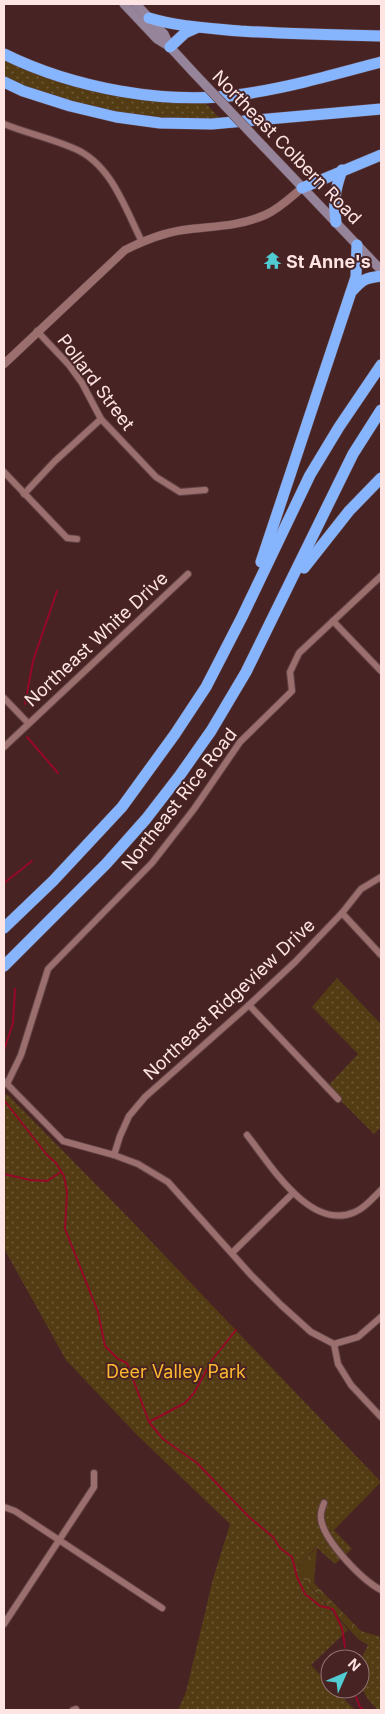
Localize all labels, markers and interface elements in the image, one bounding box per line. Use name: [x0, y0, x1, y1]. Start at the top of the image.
street label: Northeast Colbern Road: [208, 66, 366, 228]
temple icon: St Anne's: [262, 251, 282, 271]
place label: St Anne's: [286, 251, 371, 272]
street label: Pollard Street: [53, 330, 139, 434]
street label: Northeast White Drive: [20, 567, 172, 711]
street label: Northeast Rice Road: [117, 724, 241, 874]
street label: Northeast Ridgeview Drive: [139, 914, 319, 1084]
park label: Deer Valley Park: [106, 1361, 246, 1382]
north arrow: [320, 1649, 370, 1699]
text: N: [345, 1655, 364, 1674]

